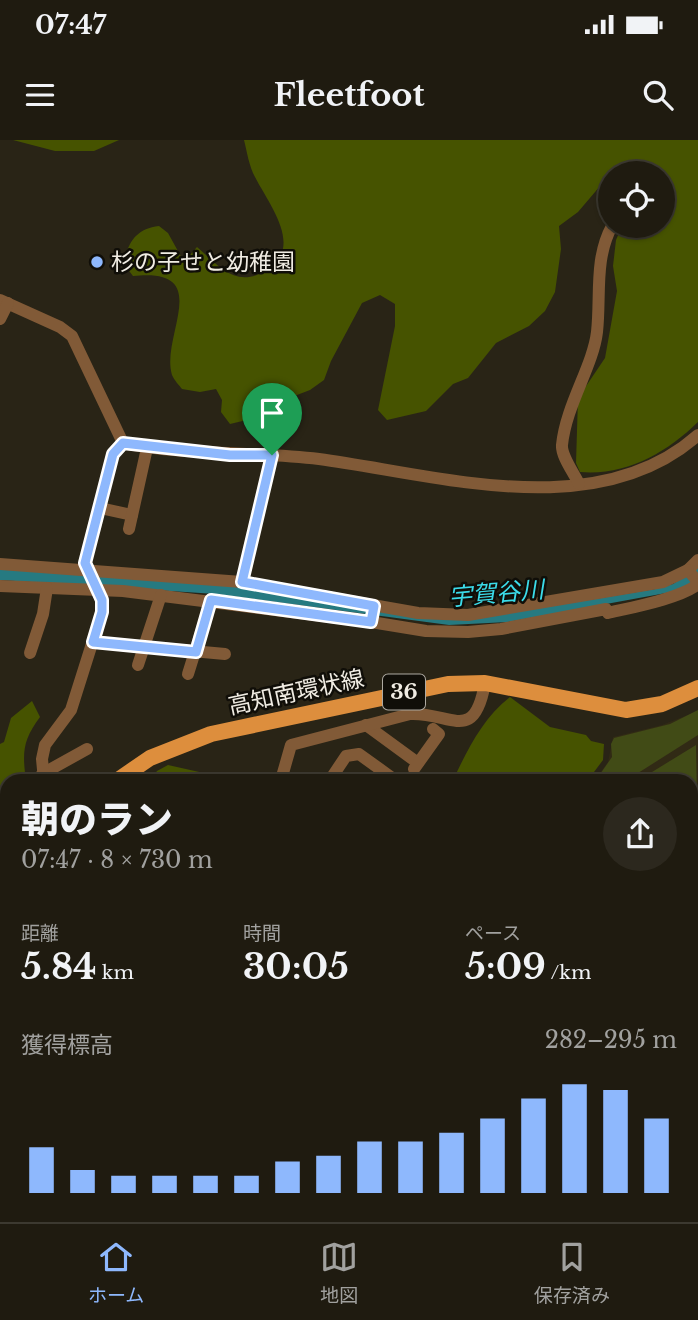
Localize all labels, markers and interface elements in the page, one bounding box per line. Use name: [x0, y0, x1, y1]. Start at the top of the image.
text: 07:47: [35, 9, 106, 41]
text: Fleetfoot: [273, 75, 425, 115]
icon: menu: [21, 76, 59, 114]
icon: search: [639, 76, 677, 114]
map controls: [598, 161, 675, 238]
button: locate: [598, 161, 675, 238]
place label: 杉の子せと幼稚園: [111, 248, 295, 276]
marker: 杉の子せと幼稚園: [89, 254, 105, 270]
pin: [242, 383, 302, 455]
icon: arrive: [253, 394, 291, 432]
water label: 宇賀谷川: [447, 574, 548, 612]
street label: 高知南環状線: [226, 664, 366, 720]
road number: 36: [383, 674, 425, 710]
text: 朝のラン: [21, 796, 173, 843]
button: share: [603, 797, 677, 871]
text: 07:47 · 8 × 730 m: [21, 846, 213, 874]
text: 距離: [21, 922, 59, 945]
text: 時間: [243, 922, 281, 945]
text: ペース: [465, 922, 521, 945]
text: 5.84: [21, 945, 96, 988]
text: 30:05: [243, 945, 349, 988]
text: 5:09: [465, 945, 546, 988]
text: km: [96, 961, 134, 984]
text: /km: [546, 961, 591, 984]
text: 282–295 m: [545, 1026, 677, 1054]
text: 獲得標高: [21, 1031, 113, 1059]
tab: ホーム: [88, 1238, 144, 1307]
tab: 地図: [320, 1238, 358, 1307]
tab: 保存済み: [534, 1238, 610, 1307]

